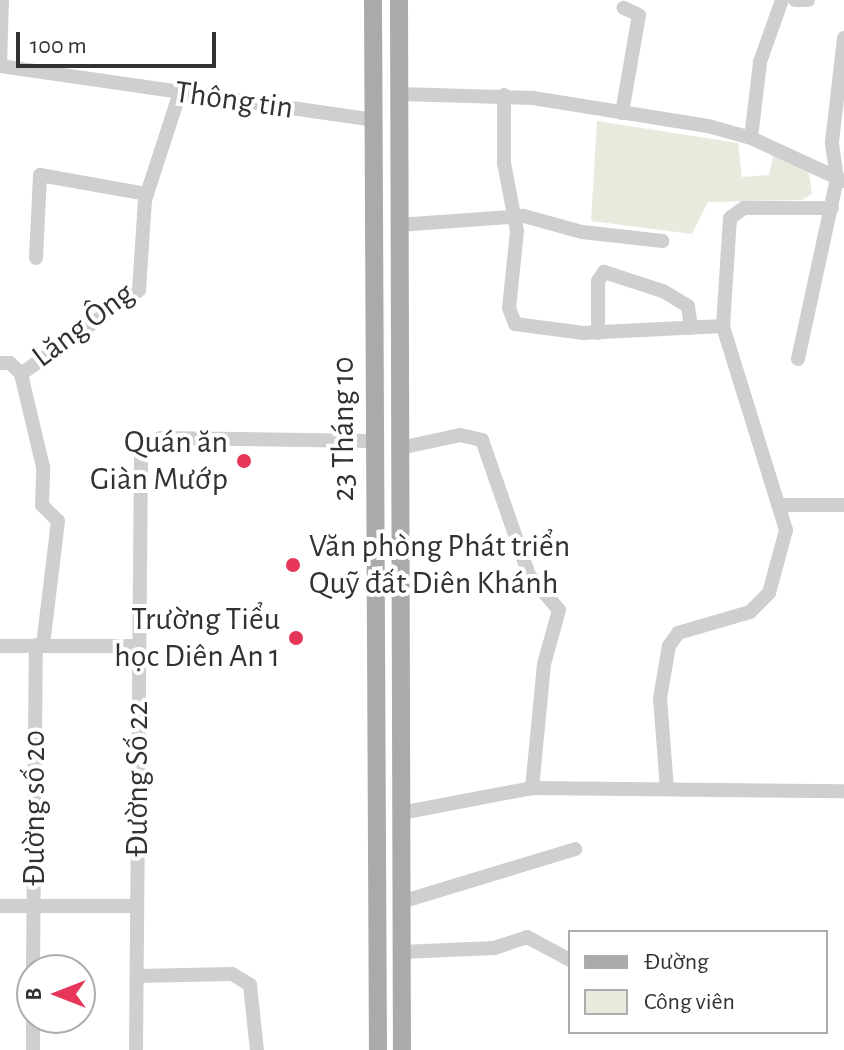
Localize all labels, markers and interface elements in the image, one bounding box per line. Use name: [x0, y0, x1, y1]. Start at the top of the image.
scale bar: [20, 16, 220, 66]
text: 100 m: [30, 34, 87, 58]
street label: Thông tin: [172, 73, 296, 127]
street label: Lăng Ông: [24, 274, 142, 376]
street label: 23 Tháng 10: [324, 357, 362, 501]
place label: Quán ăn Giàn Mướp: [90, 424, 228, 499]
marker: Quán ăn Giàn Mướp: [235, 452, 253, 470]
place label: Văn phòng Phát triển Quỹ đất Diên Khánh: [309, 528, 570, 603]
marker: Văn phòng Phát triển Quỹ đất Diên Khánh: [284, 556, 302, 574]
place label: Trường Tiểu học Diên An 1: [114, 601, 280, 676]
marker: Trường Tiểu học Diên An 1: [287, 629, 305, 647]
street label: Đường Số 22: [118, 701, 156, 857]
street label: Đường số 20: [15, 730, 53, 886]
legend: [568, 930, 828, 1034]
text: Đường: [644, 950, 709, 974]
north arrow: [16, 954, 96, 1034]
text: B: [23, 988, 45, 1000]
text: Công viên: [644, 990, 735, 1014]

